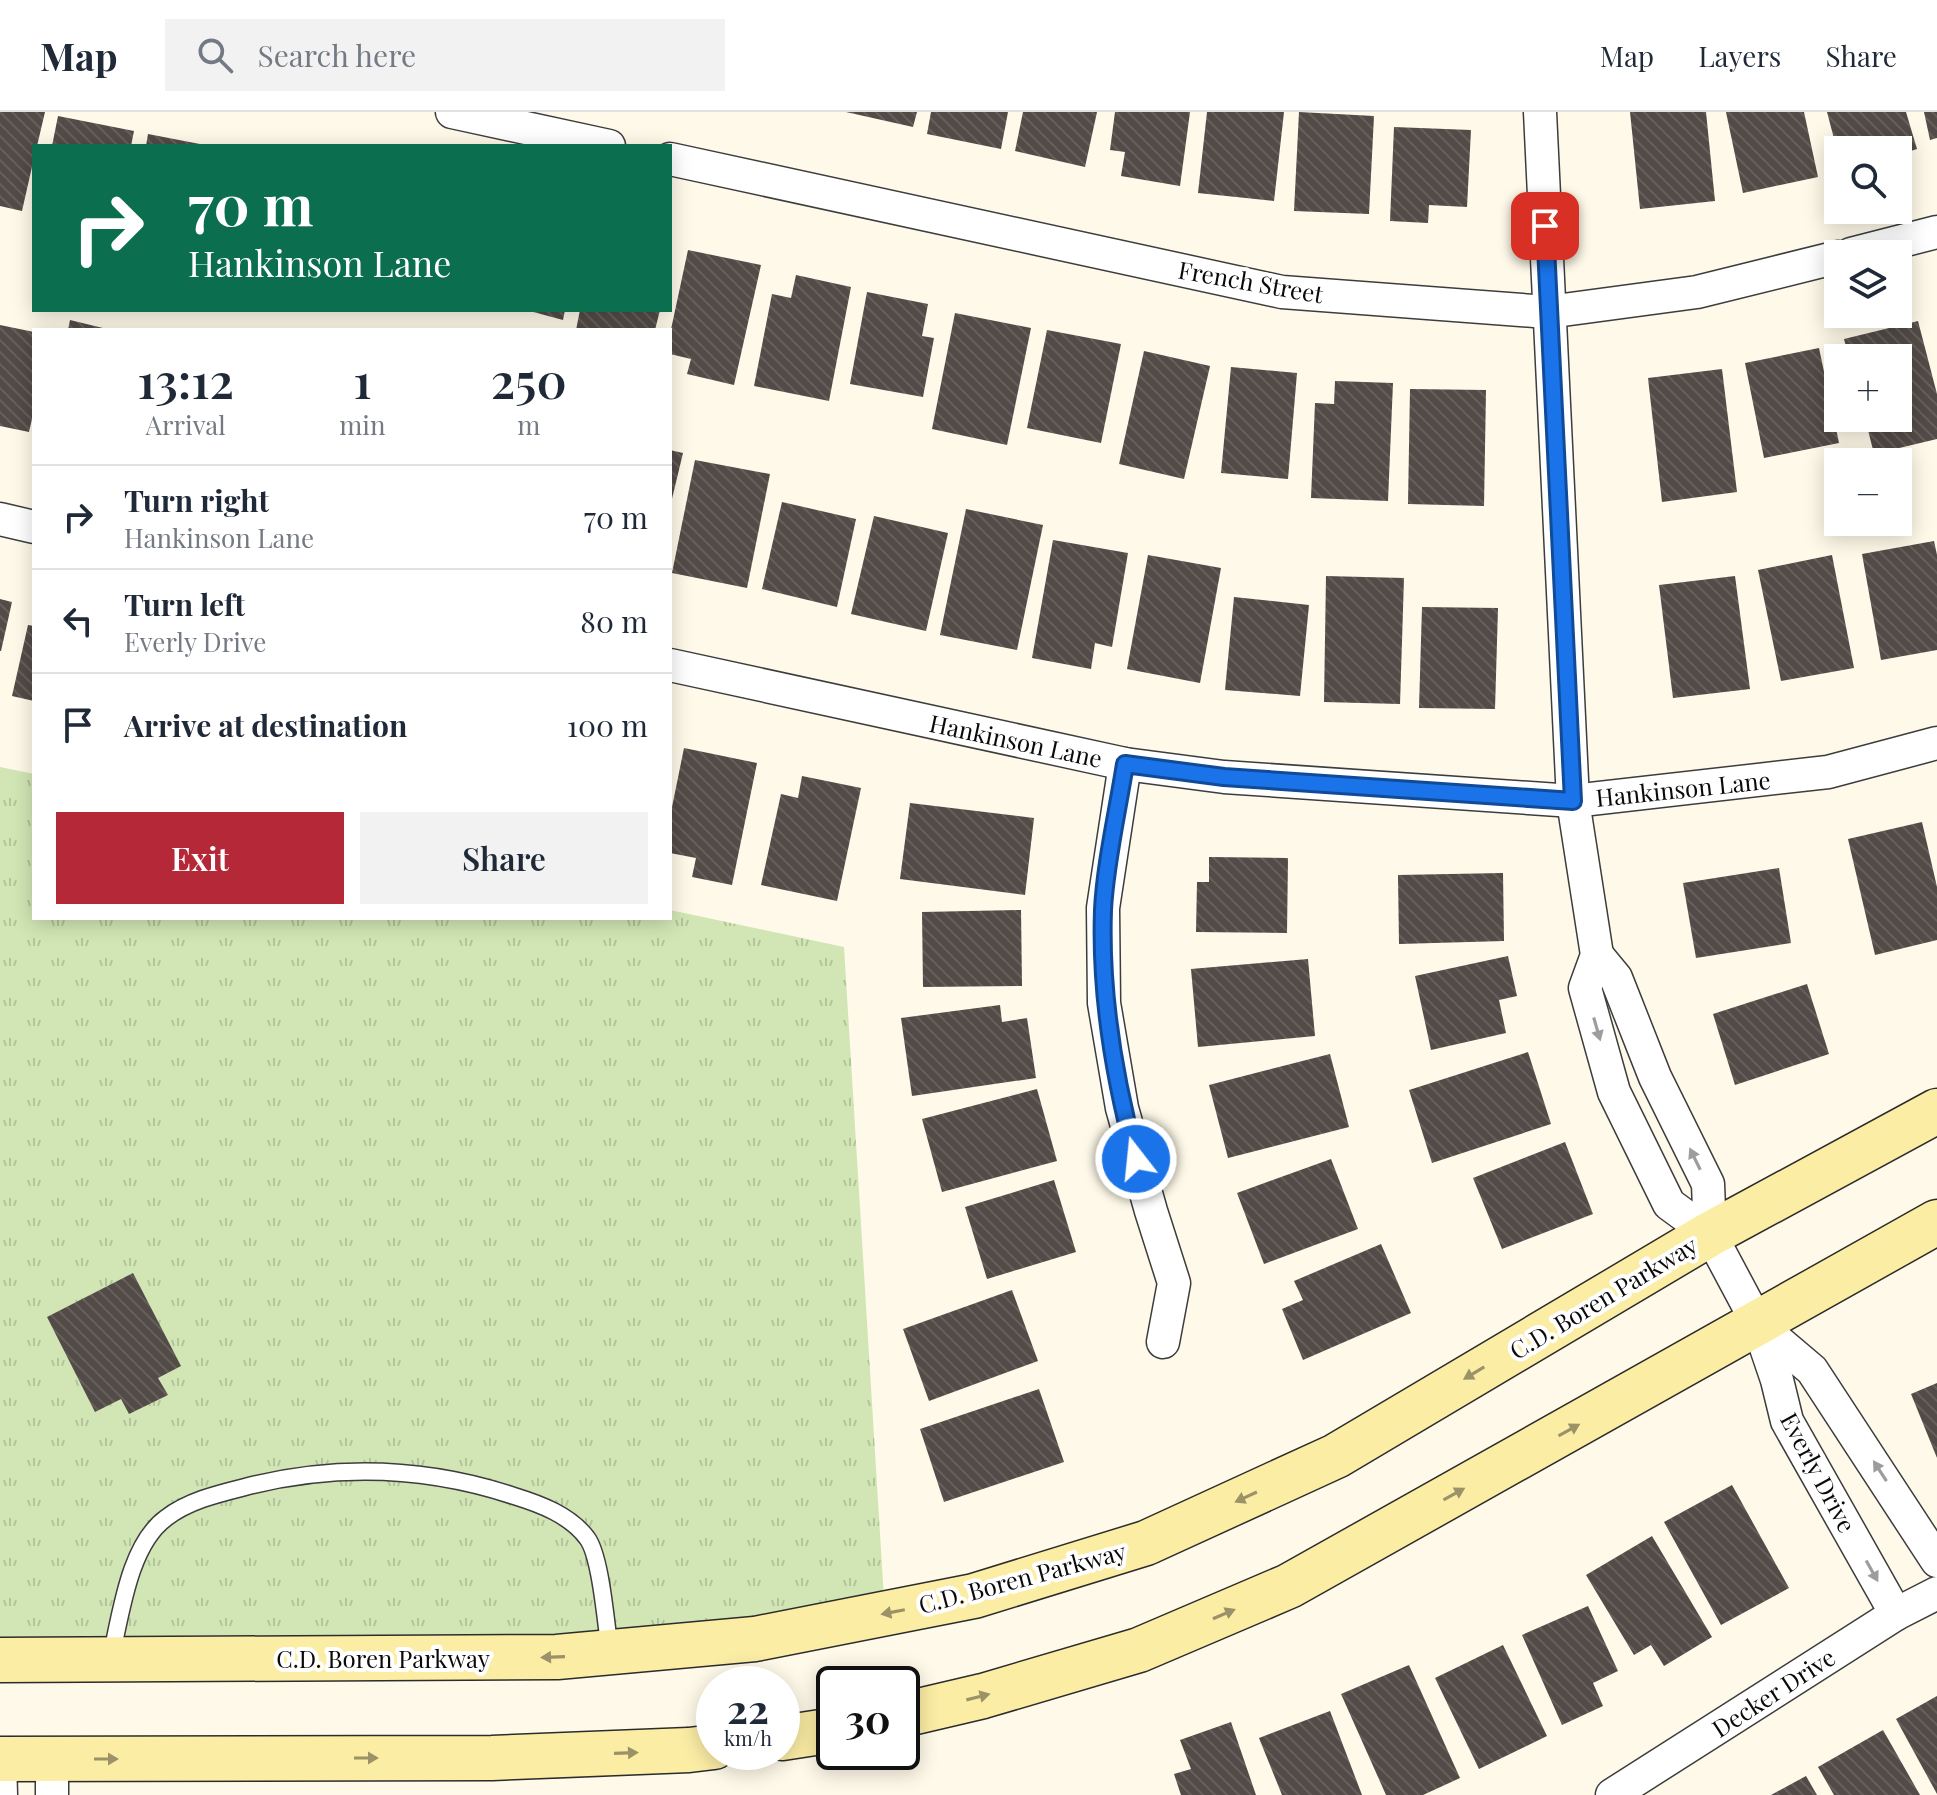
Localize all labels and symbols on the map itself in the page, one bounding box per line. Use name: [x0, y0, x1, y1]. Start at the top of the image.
pin: [1511, 192, 1579, 260]
street label: French Street: [1176, 253, 1326, 310]
street label: Hankinson Lane: [927, 706, 1105, 774]
street label: Hankinson Lane: [1594, 763, 1772, 813]
one-way arrow: [1591, 1017, 1603, 1042]
position arrow: [1094, 1117, 1178, 1201]
one-way arrow: [1689, 1148, 1702, 1171]
street label: C.D. Boren Parkway: [1503, 1228, 1703, 1366]
one-way arrow: [1463, 1366, 1485, 1380]
street label: Everly Drive: [1774, 1406, 1864, 1538]
one-way arrow: [1557, 1423, 1580, 1437]
one-way arrow: [1872, 1461, 1887, 1482]
one-way arrow: [1443, 1487, 1465, 1501]
one-way arrow: [1234, 1490, 1257, 1504]
street label: C.D. Boren Parkway: [915, 1534, 1129, 1620]
one-way arrow: [1865, 1560, 1879, 1582]
one-way arrow: [881, 1606, 906, 1618]
one-way arrow: [1212, 1607, 1236, 1620]
street label: Decker Drive: [1705, 1640, 1841, 1744]
street label: C.D. Boren Parkway: [276, 1642, 490, 1674]
one-way arrow: [540, 1650, 565, 1663]
speed limit sign: 30: [816, 1666, 920, 1770]
one-way arrow: [965, 1691, 990, 1703]
one-way arrow: [614, 1746, 639, 1759]
one-way arrow: [354, 1752, 379, 1764]
one-way arrow: [94, 1753, 119, 1765]

